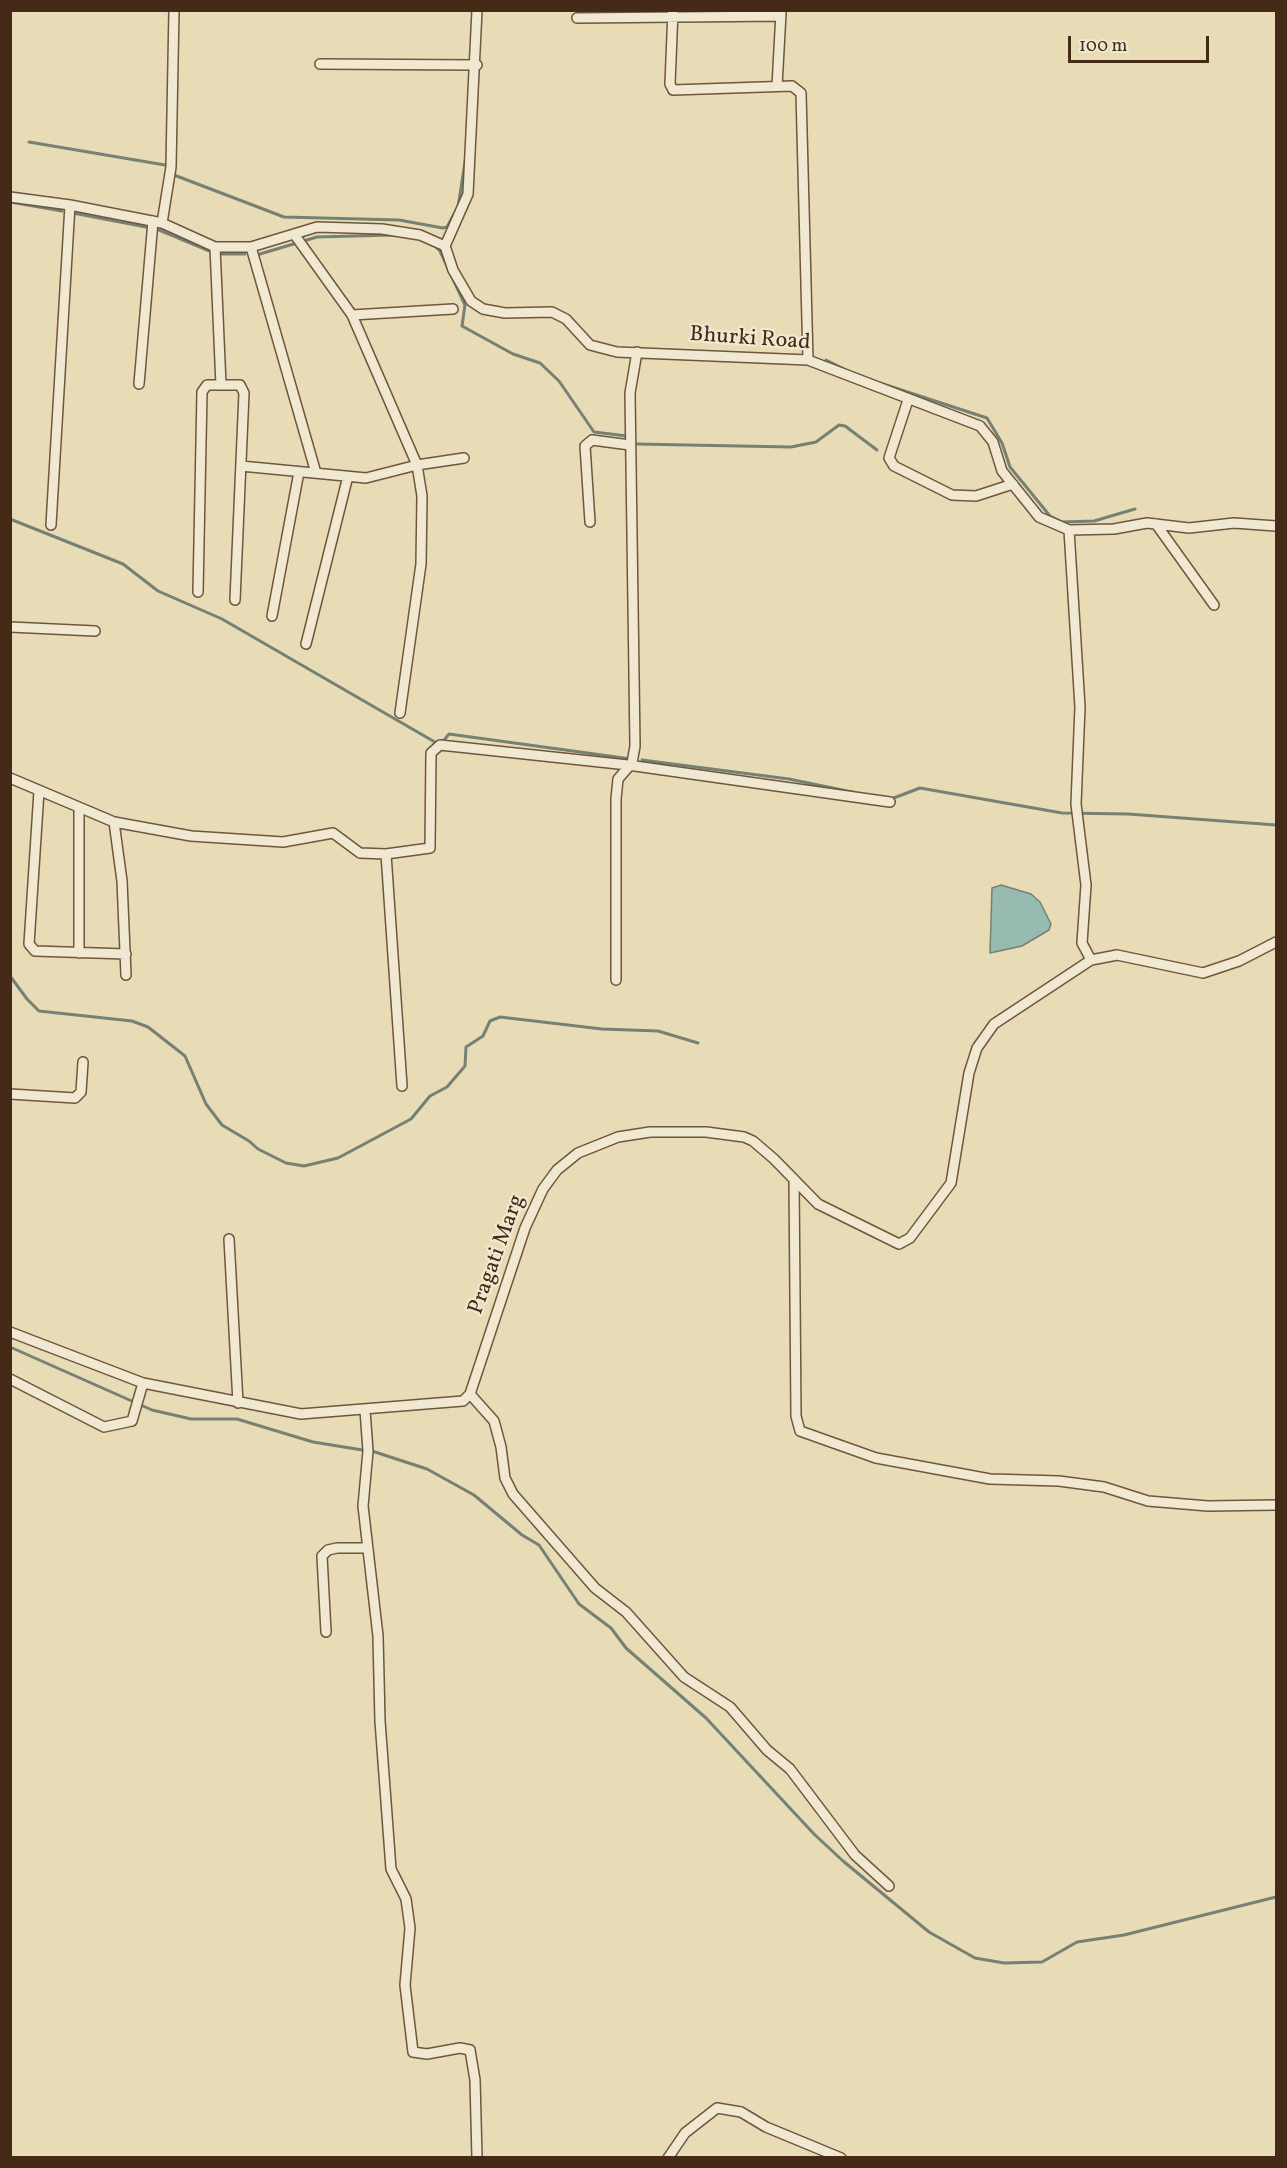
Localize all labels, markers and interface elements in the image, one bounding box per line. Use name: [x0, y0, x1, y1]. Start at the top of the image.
scale bar: [1071, 24, 1212, 62]
text: 100 m: [1079, 34, 1128, 59]
street label: Bhurki Road: [689, 323, 811, 357]
street label: Pragati Marg: [464, 1192, 532, 1318]

